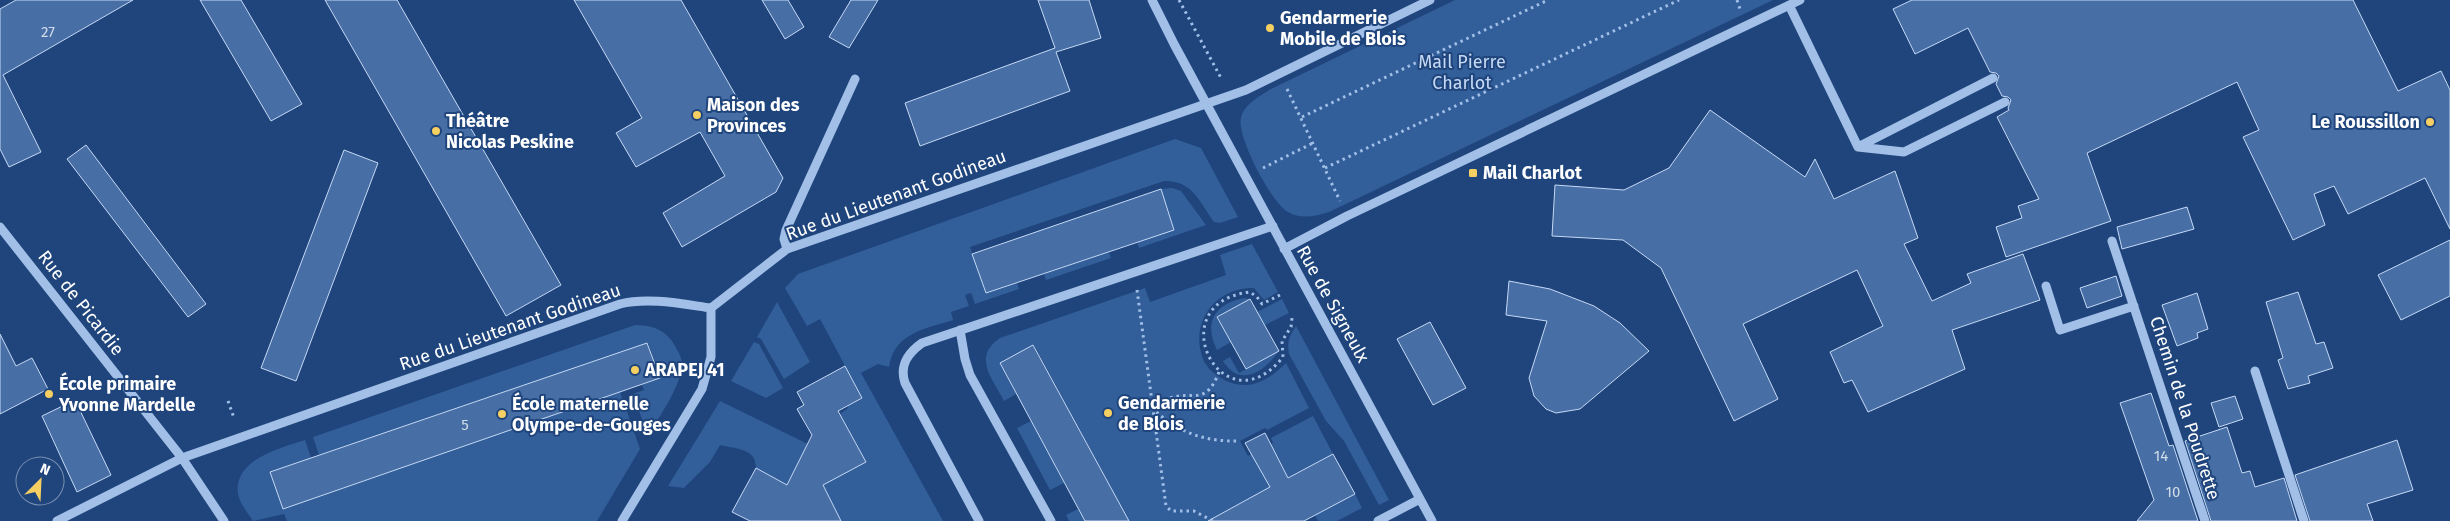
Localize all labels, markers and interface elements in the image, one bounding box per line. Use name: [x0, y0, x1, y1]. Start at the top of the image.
place label: Gendarmerie Mobile de Blois: [1280, 7, 1406, 50]
marker: Gendarmerie Mobile de Blois: [1264, 22, 1276, 34]
house number: 27: [41, 23, 55, 41]
park label: Mail Pierre Charlot: [1418, 51, 1506, 94]
place label: Maison des Provinces: [707, 94, 800, 137]
marker: Maison des Provinces: [691, 109, 703, 121]
place label: Théâtre Nicolas Peskine: [446, 110, 574, 153]
place label: Le Roussillon: [2312, 111, 2420, 133]
marker: Le Roussillon: [2424, 116, 2436, 128]
marker: Théâtre Nicolas Peskine: [430, 125, 442, 137]
street label: Rue du Lieutenant Godineau: [783, 145, 1009, 245]
place label: Mail Charlot: [1483, 162, 1583, 184]
marker: Mail Charlot: [1467, 167, 1479, 179]
street label: Rue de Signeulx: [1292, 242, 1374, 367]
street label: Rue de Picardie: [33, 246, 129, 360]
street label: Rue du Lieutenant Godineau: [396, 279, 624, 375]
street label: Chemin de la Poudrette: [2145, 313, 2225, 503]
place label: ARAPEJ 41: [644, 359, 725, 381]
marker: ARAPEJ 41: [629, 364, 641, 376]
place label: École primaire Yvonne Mardelle: [58, 372, 195, 416]
marker: École primaire Yvonne Mardelle: [43, 388, 55, 400]
place label: École maternelle Olympe-de-Gouges: [512, 392, 671, 436]
place label: Gendarmerie de Blois: [1118, 392, 1225, 435]
marker: Gendarmerie de Blois: [1102, 407, 1114, 419]
marker: École maternelle Olympe-de-Gouges: [496, 408, 508, 420]
house number: 5: [461, 416, 469, 434]
house number: 14: [2154, 447, 2168, 465]
north arrow: [15, 456, 65, 506]
text: N: [37, 460, 53, 479]
house number: 10: [2166, 483, 2180, 501]

